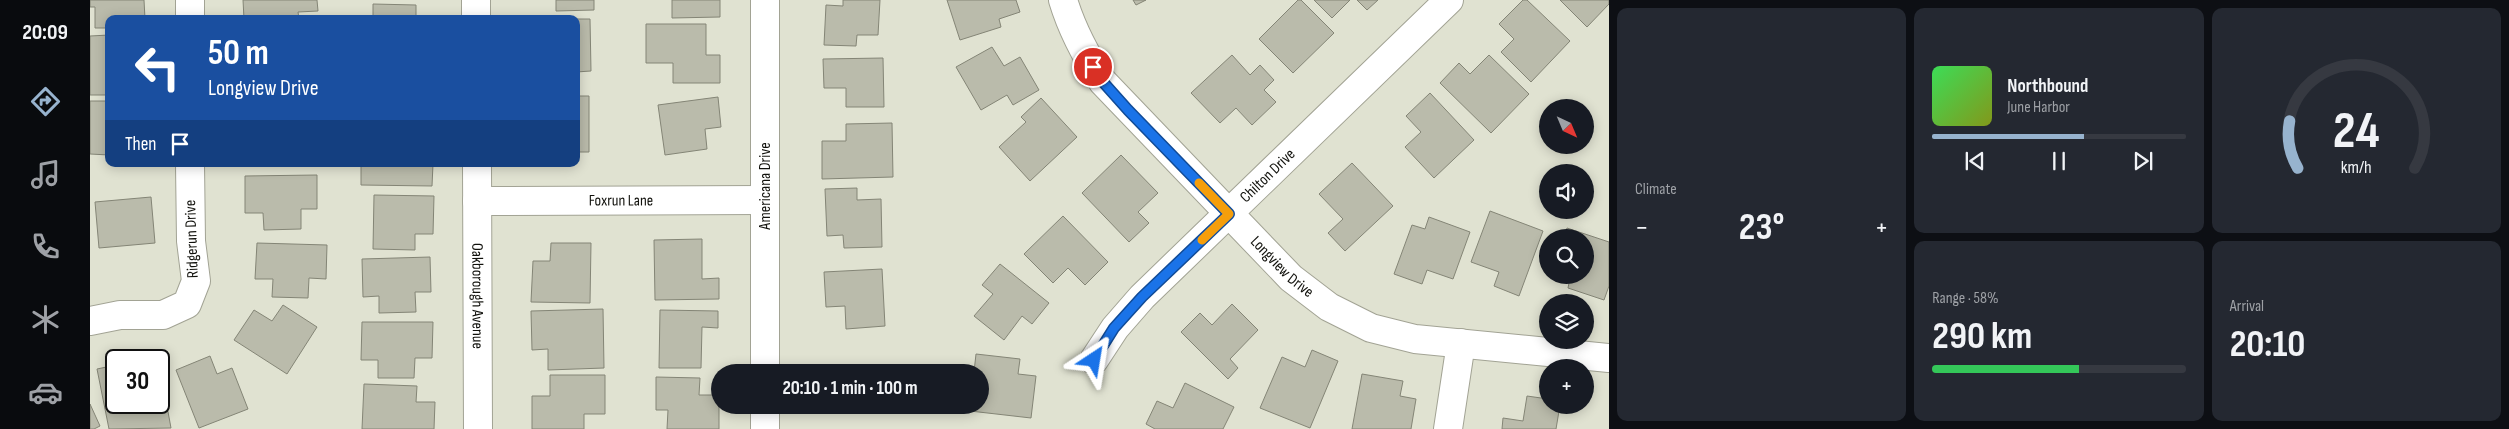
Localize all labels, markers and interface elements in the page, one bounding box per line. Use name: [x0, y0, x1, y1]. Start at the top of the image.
text: 20:09: [22, 19, 68, 46]
text: 50 m: [208, 32, 269, 75]
icon: left: [125, 35, 190, 100]
pin: [1072, 46, 1114, 88]
icon: arrive: [1079, 53, 1107, 81]
text: Longview Drive: [208, 75, 319, 102]
text: Northbound: [2007, 75, 2088, 98]
icon: directions: [28, 84, 63, 119]
text: June Harbor: [2007, 98, 2070, 117]
north arrow: [1539, 99, 1594, 154]
map controls: [1539, 99, 1594, 414]
text: 24: [2333, 100, 2380, 163]
icon: arrive: [166, 130, 194, 158]
text: Then: [125, 133, 156, 156]
street label: Americana Drive: [756, 142, 775, 231]
street label: Chilton Drive: [1236, 145, 1299, 207]
icon: previous: [1961, 147, 1989, 175]
icon: pause: [2045, 147, 2073, 175]
icon: next: [2129, 147, 2157, 175]
icon: music: [28, 157, 63, 192]
text: km/h: [2341, 157, 2372, 178]
button: sound: [1539, 164, 1594, 219]
text: Climate: [1635, 180, 1677, 199]
street label: Foxrun Lane: [589, 191, 653, 210]
street label: Ridgerun Drive: [181, 199, 203, 279]
text: 23°: [1739, 205, 1784, 250]
text: −: [1635, 211, 1649, 244]
text: +: [1875, 211, 1888, 244]
icon: phone: [28, 229, 63, 264]
button: search: [1539, 229, 1594, 284]
street label: Longview Drive: [1247, 232, 1318, 301]
street label: Oakborough Avenue: [468, 243, 487, 349]
text: Range · 58%: [1932, 289, 1999, 308]
button: layers: [1539, 294, 1594, 349]
text: Arrival: [2230, 297, 2264, 316]
icon: climate: [28, 302, 63, 337]
text: 290 km: [1932, 314, 2032, 359]
text: 20:10: [2230, 322, 2305, 367]
position arrow: [1067, 333, 1119, 385]
speed limit sign: 30: [105, 349, 170, 414]
button: +: [1539, 359, 1594, 414]
icon: car: [28, 375, 63, 410]
text: 20:10 · 1 min · 100 m: [782, 377, 918, 400]

